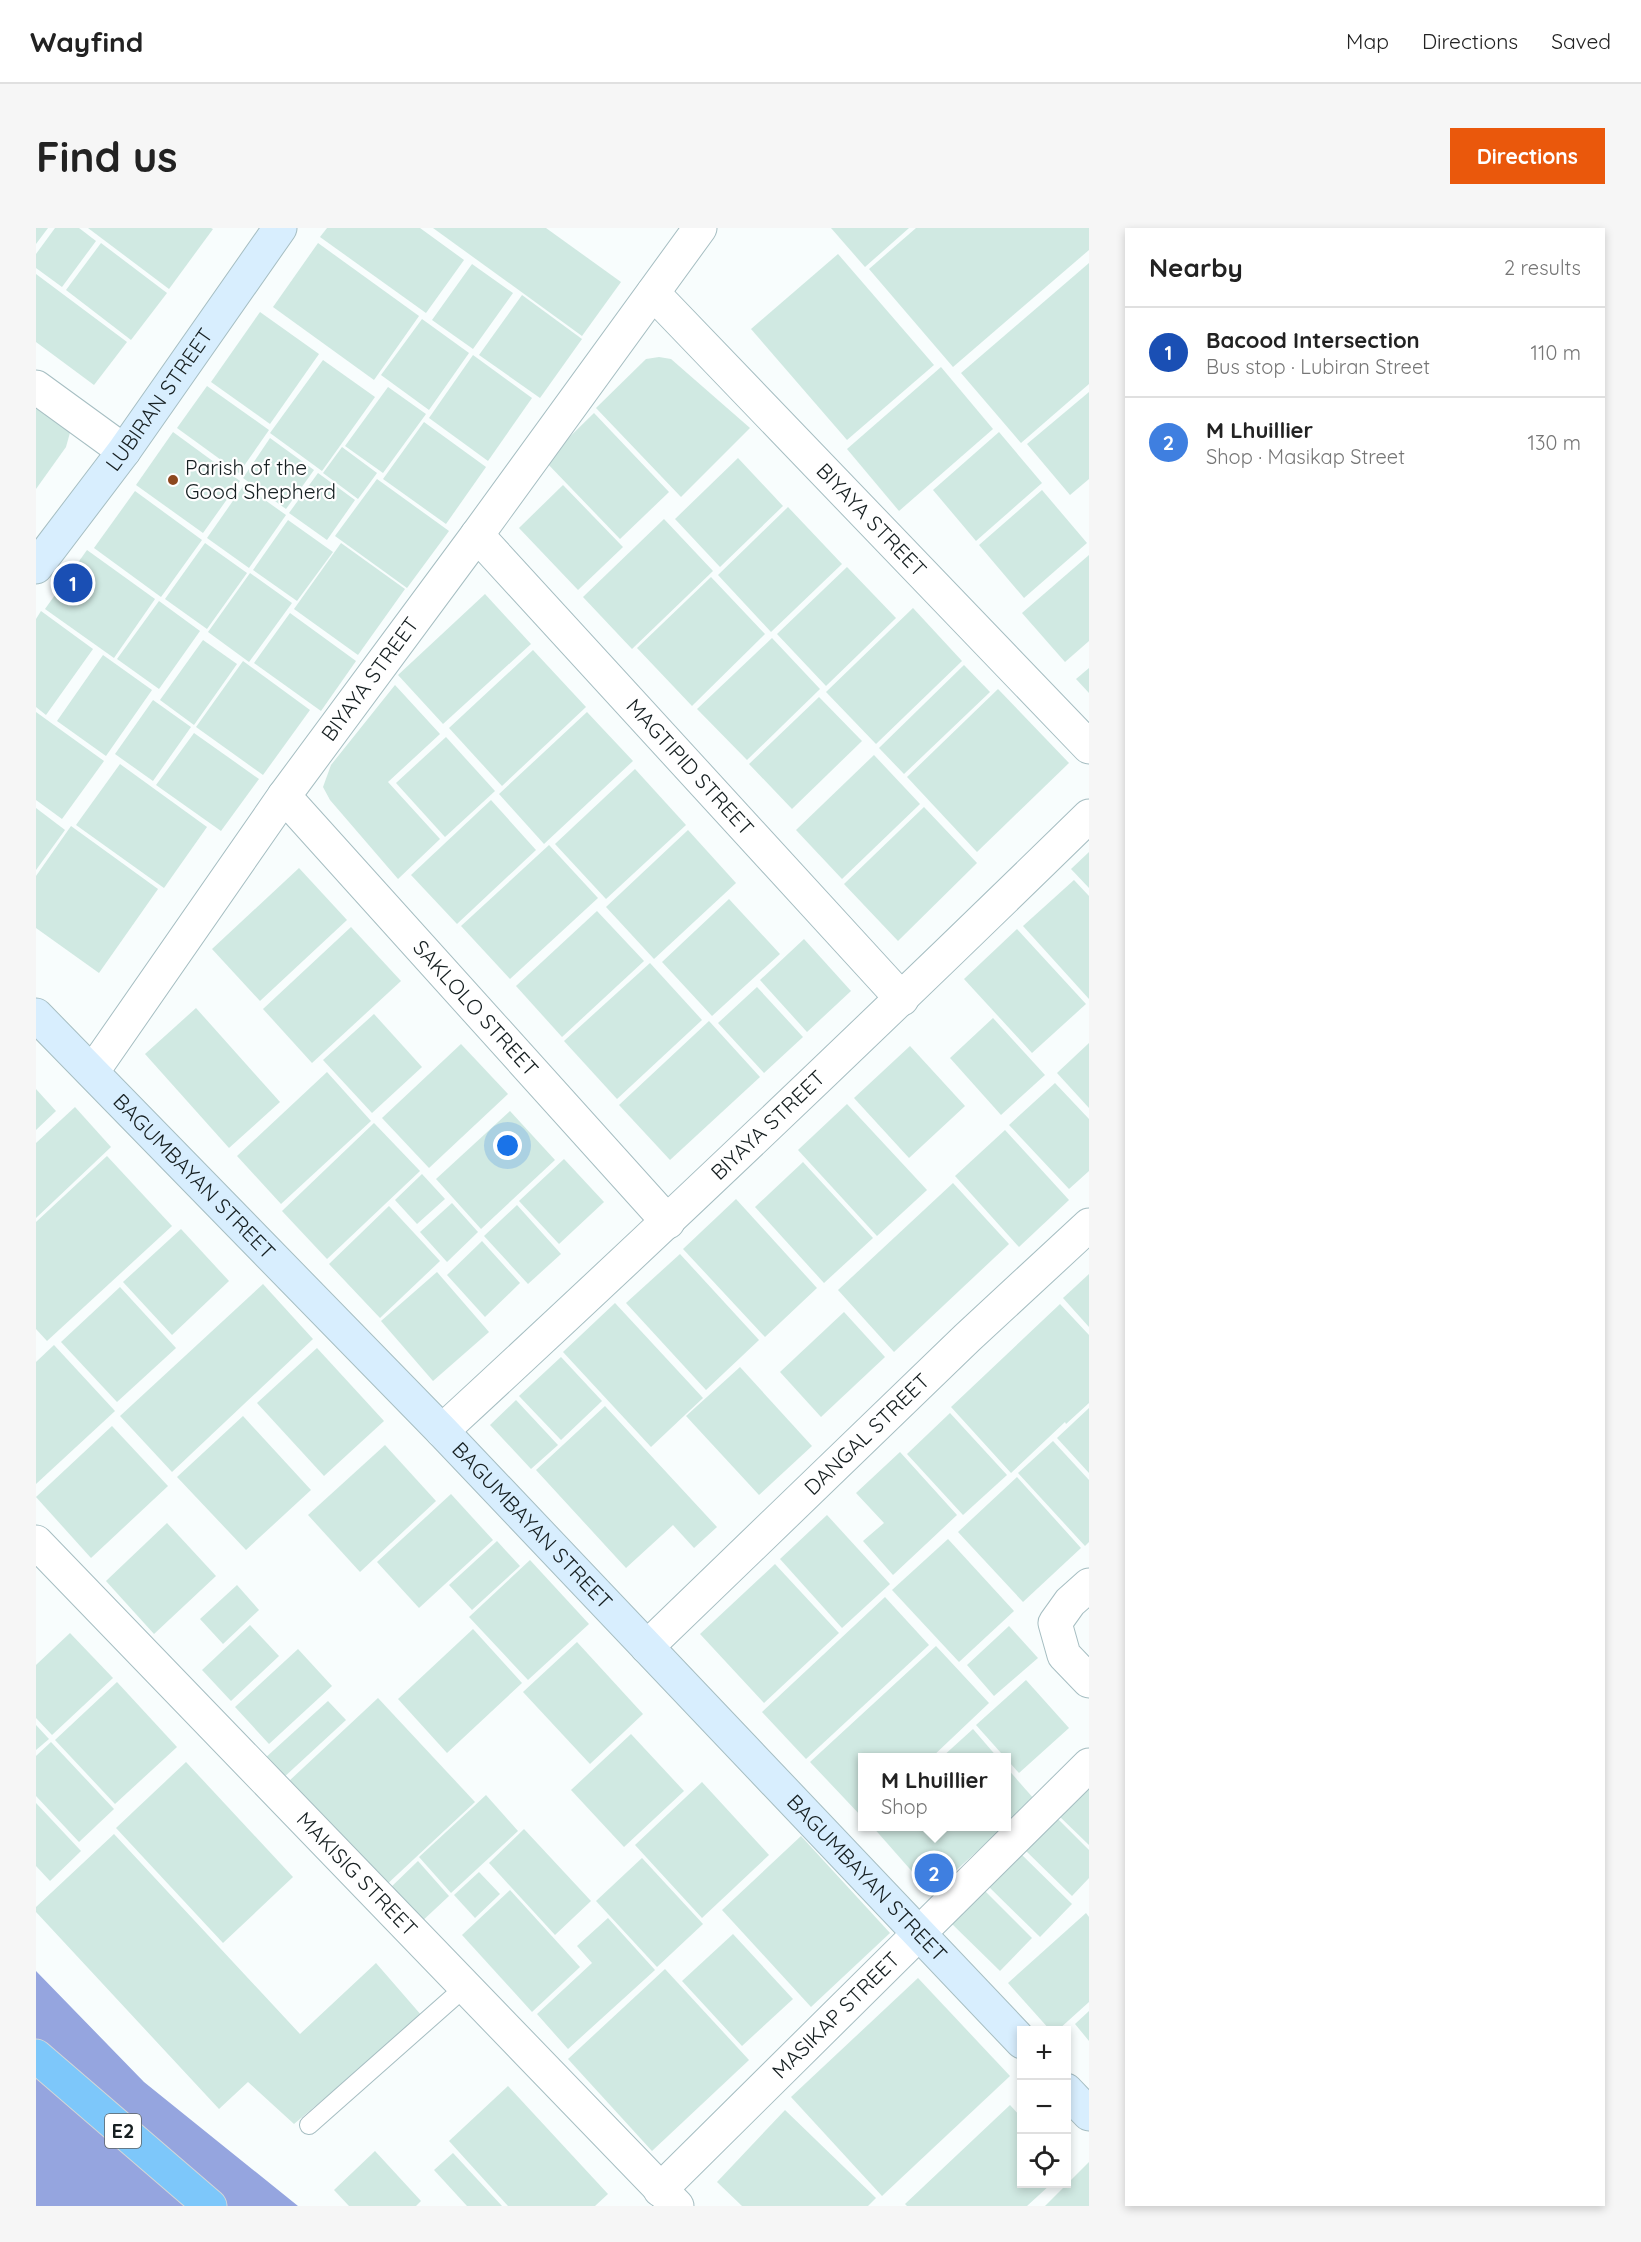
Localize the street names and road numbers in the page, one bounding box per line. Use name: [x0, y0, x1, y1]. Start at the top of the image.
street label: LUBIRAN STREET: [100, 323, 218, 476]
street label: BIYAYA STREET: [811, 457, 932, 582]
street label: BIYAYA STREET: [315, 612, 424, 746]
street label: MAGTIPID STREET: [621, 693, 760, 841]
street label: SAKLOLO STREET: [408, 934, 544, 1081]
street label: BIYAYA STREET: [705, 1064, 830, 1185]
street label: BAGUMBAYAN STREET: [108, 1088, 281, 1264]
street label: DANGAL STREET: [798, 1367, 935, 1500]
street label: BAGUMBAYAN STREET: [447, 1436, 618, 1614]
street label: BAGUMBAYAN STREET: [782, 1788, 953, 1967]
street label: MAKISIG STREET: [292, 1806, 424, 1941]
street label: MASIKAP STREET: [766, 1946, 905, 2084]
road number: E2: [105, 2114, 141, 2148]

